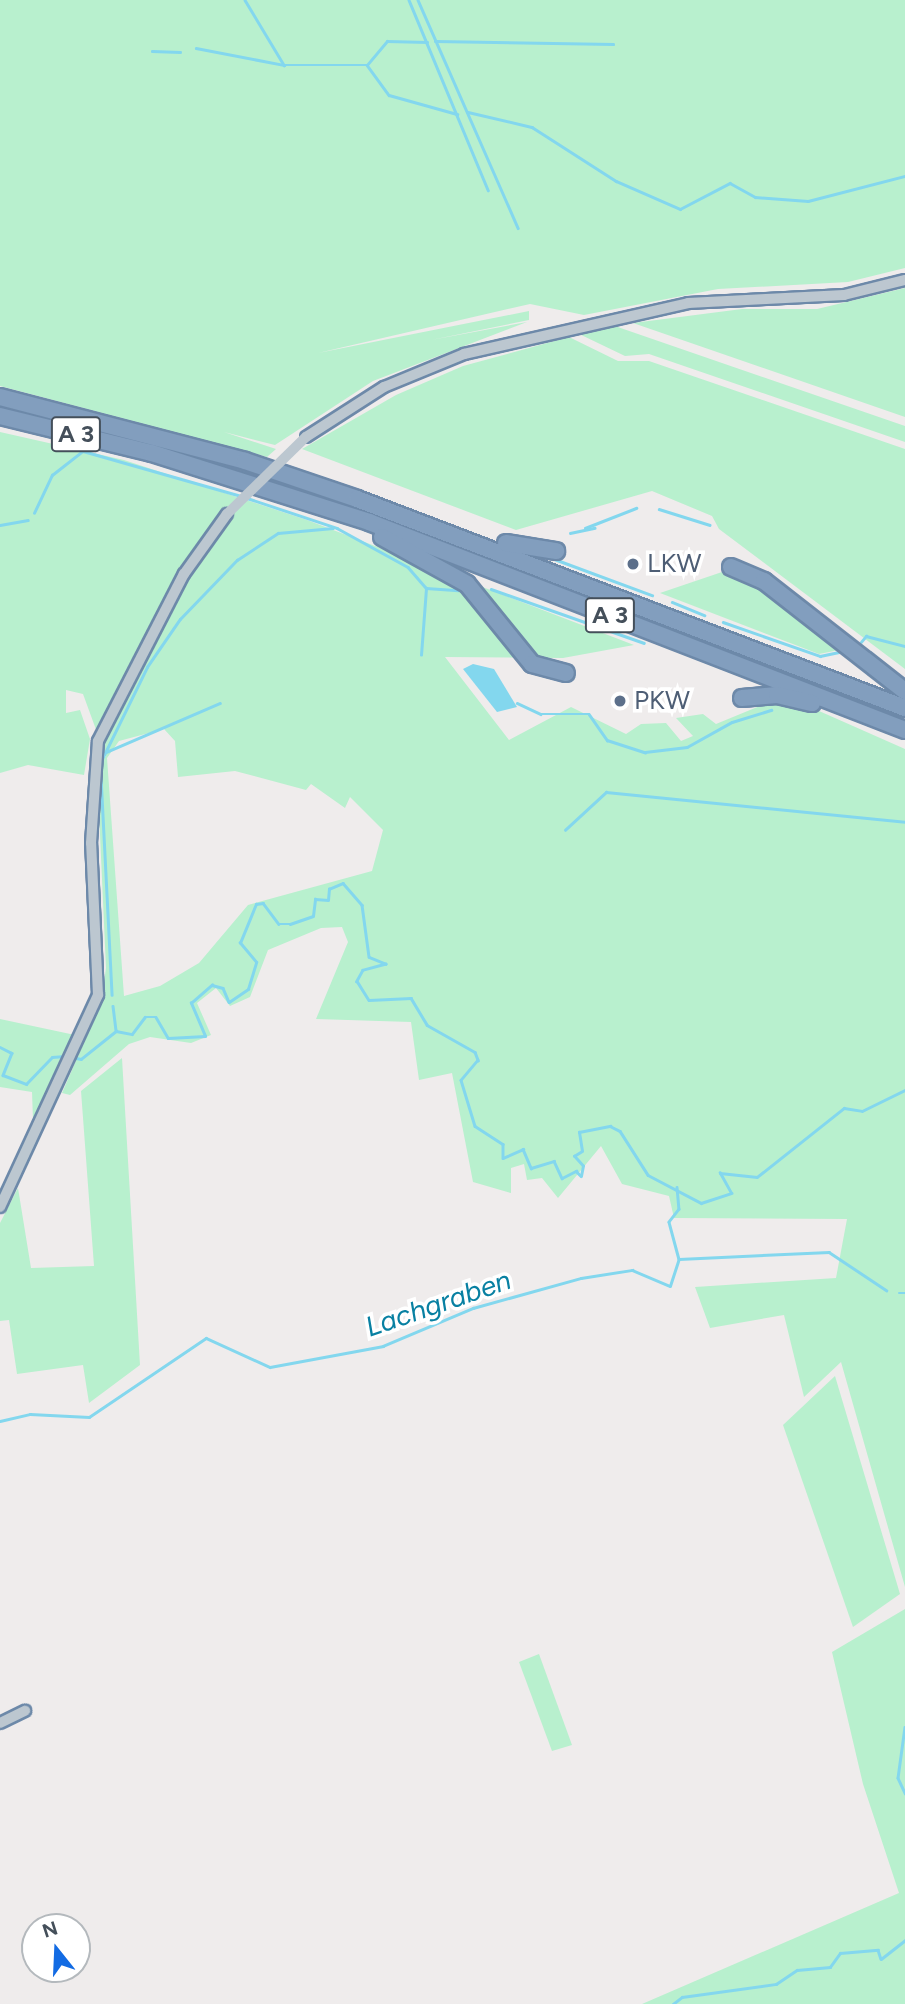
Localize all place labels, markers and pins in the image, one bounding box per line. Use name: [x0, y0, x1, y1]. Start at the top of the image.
place label: LKW: [647, 548, 701, 580]
marker: LKW: [625, 556, 641, 572]
place label: PKW: [634, 685, 690, 717]
marker: PKW: [612, 693, 628, 709]

